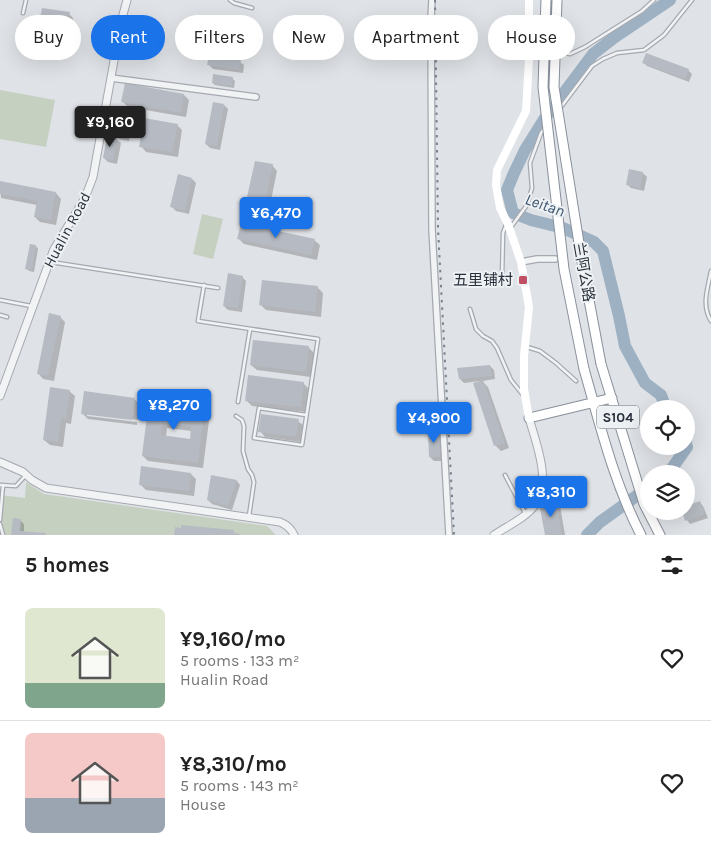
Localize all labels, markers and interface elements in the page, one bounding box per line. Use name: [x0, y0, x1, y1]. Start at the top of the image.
chip: Buy: [15, 15, 81, 60]
chip: Rent: [91, 15, 165, 60]
chip: Filters: [175, 15, 263, 60]
chip: New: [273, 15, 344, 60]
chip: Apartment: [354, 15, 478, 60]
chip: House: [488, 15, 575, 60]
pin: ¥9,160: [69, 106, 151, 148]
text: ¥9,160: [86, 112, 134, 131]
street label: Hualin Road: [40, 189, 94, 271]
water label: Leitan: [523, 189, 567, 221]
pin: ¥6,470: [235, 196, 317, 239]
text: ¥6,470: [251, 203, 301, 222]
street label: 兰阿公路: [570, 241, 598, 303]
place label: 五里铺村: [453, 271, 513, 289]
marker: 五里铺村: [517, 274, 529, 286]
pin: ¥8,270: [133, 388, 215, 431]
text: ¥8,270: [148, 395, 200, 414]
map controls: [640, 400, 695, 520]
button: locate: [640, 400, 695, 455]
pin: ¥4,900: [393, 402, 475, 444]
road number: S104: [597, 406, 639, 428]
text: ¥4,900: [408, 408, 460, 427]
button: layers: [640, 465, 695, 520]
pin: ¥8,310: [510, 476, 592, 518]
text: ¥8,310: [526, 482, 576, 501]
icon: filters: [658, 551, 686, 579]
text: 5 homes: [25, 553, 110, 577]
text: ¥9,160/mo: [180, 627, 286, 651]
icon: home: [65, 628, 125, 688]
icon: heart: [658, 644, 686, 672]
text: 5 rooms · 133 m²: [180, 651, 299, 670]
text: Hualin Road: [180, 670, 269, 689]
text: ¥8,310/mo: [180, 752, 287, 776]
icon: home: [65, 753, 125, 813]
icon: heart: [658, 769, 686, 797]
text: 5 rooms · 143 m²: [180, 776, 299, 795]
text: House: [180, 795, 226, 814]

